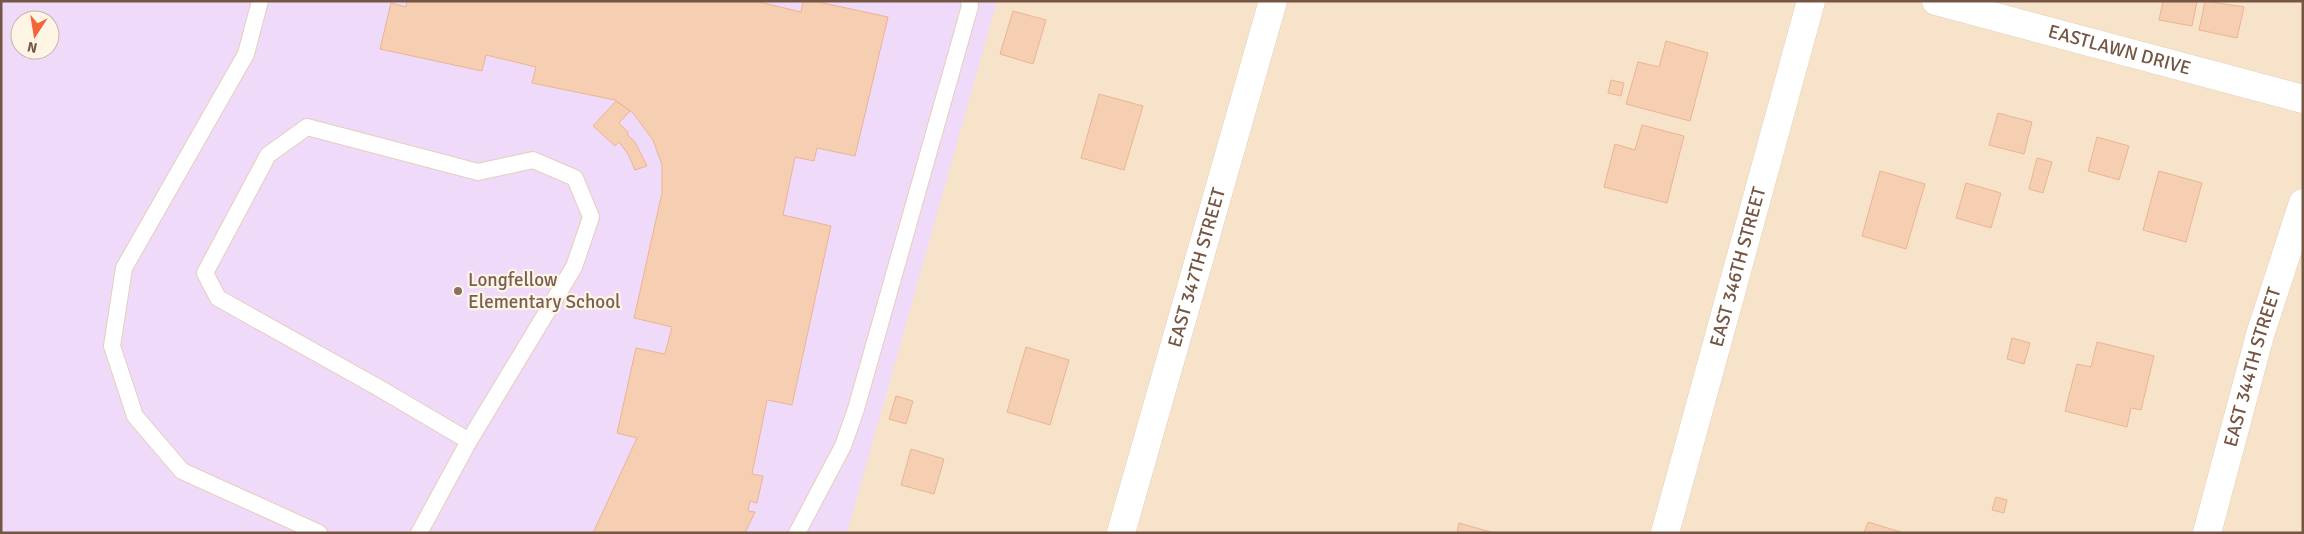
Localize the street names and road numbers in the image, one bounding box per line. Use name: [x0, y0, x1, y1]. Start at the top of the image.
street label: EASTLAWN DRIVE: [2045, 19, 2194, 81]
street label: EAST 347TH STREET: [1163, 184, 1231, 350]
street label: EAST 346TH STREET: [1705, 184, 1772, 350]
street label: EAST 344TH STREET: [2219, 284, 2287, 450]

